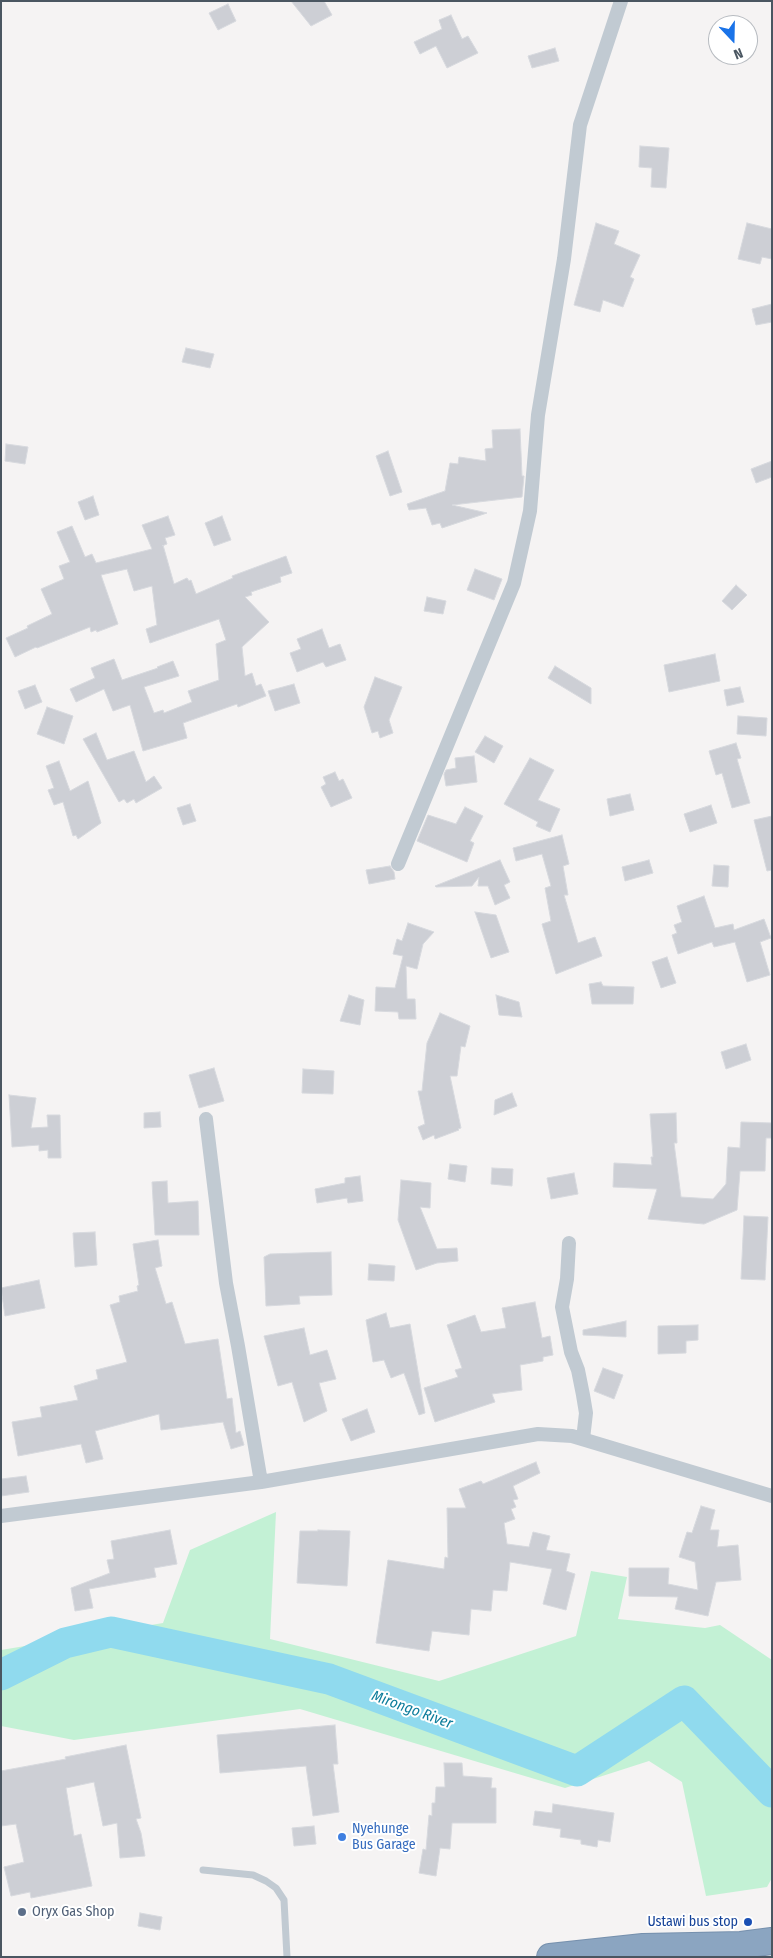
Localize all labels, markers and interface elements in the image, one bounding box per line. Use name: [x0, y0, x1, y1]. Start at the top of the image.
north arrow: [708, 15, 758, 65]
text: N: [731, 44, 745, 63]
water label: Mirongo River: [369, 1687, 455, 1733]
place label: Nyehunge Bus Garage: [352, 1821, 416, 1854]
marker: Nyehunge Bus Garage: [336, 1831, 348, 1843]
place label: Oryx Gas Shop: [32, 1904, 115, 1920]
marker: Oryx Gas Shop: [16, 1906, 28, 1918]
place label: Ustawi bus stop: [647, 1914, 738, 1930]
marker: Ustawi bus stop: [742, 1916, 754, 1928]

